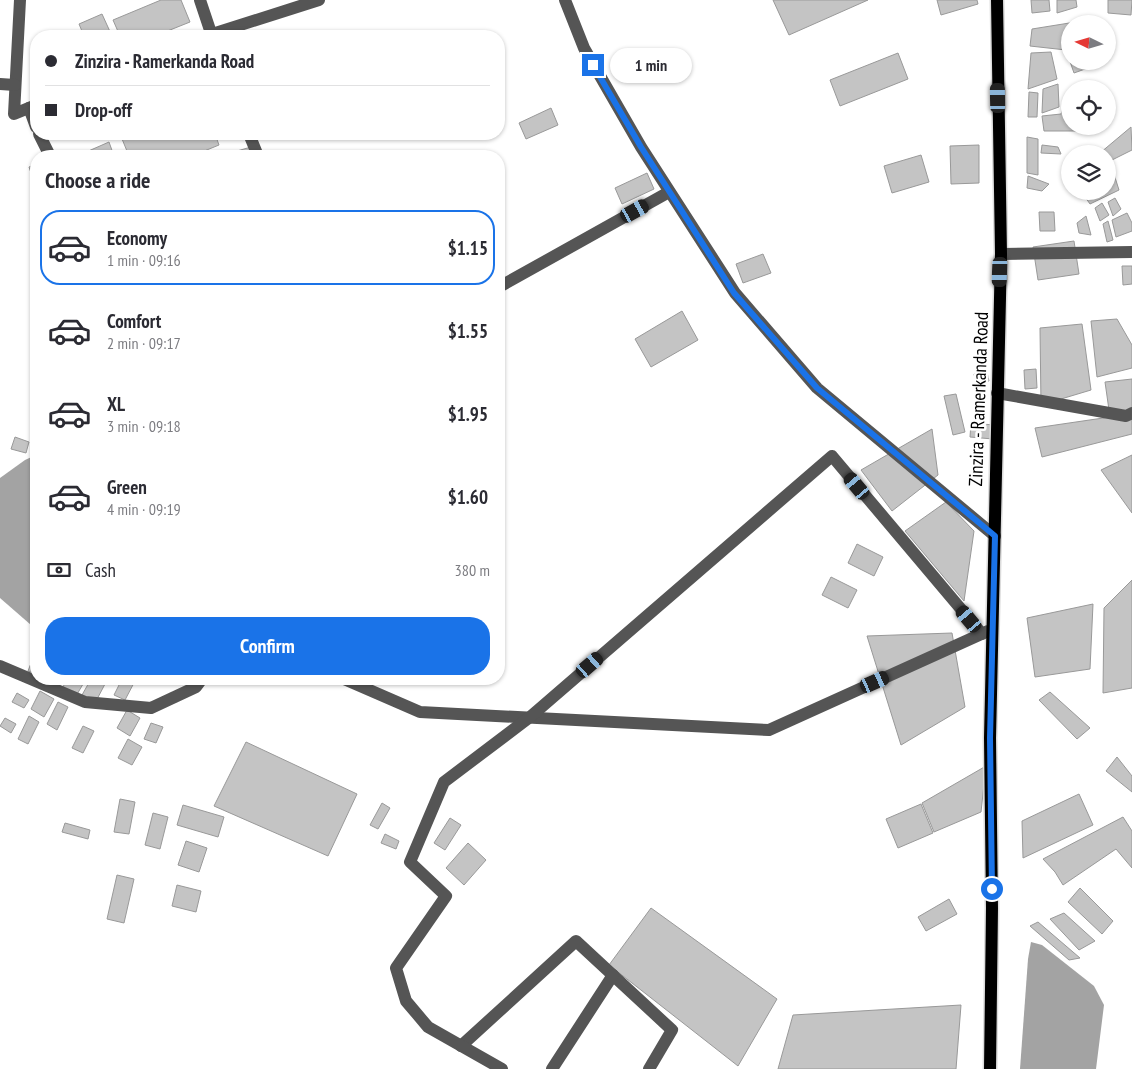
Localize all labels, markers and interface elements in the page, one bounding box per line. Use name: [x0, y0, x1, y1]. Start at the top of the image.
north arrow: [1061, 15, 1116, 70]
map controls: [1061, 15, 1116, 200]
callout: 1 min: [610, 48, 693, 82]
text: Zinzira - Ramerkanda Road: [75, 49, 254, 73]
route end: [582, 54, 604, 76]
text: 1 min: [635, 55, 667, 75]
button: locate: [1061, 80, 1116, 135]
car: [990, 83, 1005, 113]
text: Drop-off: [75, 98, 132, 122]
button: layers: [1061, 145, 1116, 200]
text: Choose a ride: [45, 166, 150, 194]
car: [618, 197, 651, 225]
icon: car: [47, 225, 92, 270]
text: Economy: [107, 226, 167, 250]
text: $1.15: [448, 236, 488, 260]
text: 1 min · 09:16: [107, 250, 181, 270]
car: [991, 257, 1008, 287]
icon: car: [47, 308, 92, 353]
text: Comfort: [107, 309, 161, 333]
street label: Zinzira - Ramerkanda Road: [963, 311, 993, 487]
text: $1.55: [448, 319, 488, 343]
text: 2 min · 09:17: [107, 333, 181, 353]
icon: car: [47, 391, 92, 436]
text: XL: [107, 392, 125, 416]
text: $1.95: [448, 402, 488, 426]
text: 3 min · 09:18: [107, 416, 181, 436]
car: [841, 470, 872, 502]
icon: car: [47, 474, 92, 519]
text: Green: [107, 475, 147, 499]
text: $1.60: [448, 485, 488, 509]
text: 4 min · 09:19: [107, 499, 181, 519]
icon: cash: [45, 556, 73, 584]
text: Cash: [85, 558, 116, 582]
text: 380 m: [455, 560, 490, 580]
car: [953, 603, 984, 635]
button: Confirm: [45, 617, 490, 675]
car: [573, 649, 606, 681]
car: [858, 669, 891, 695]
route start: [981, 878, 1003, 900]

